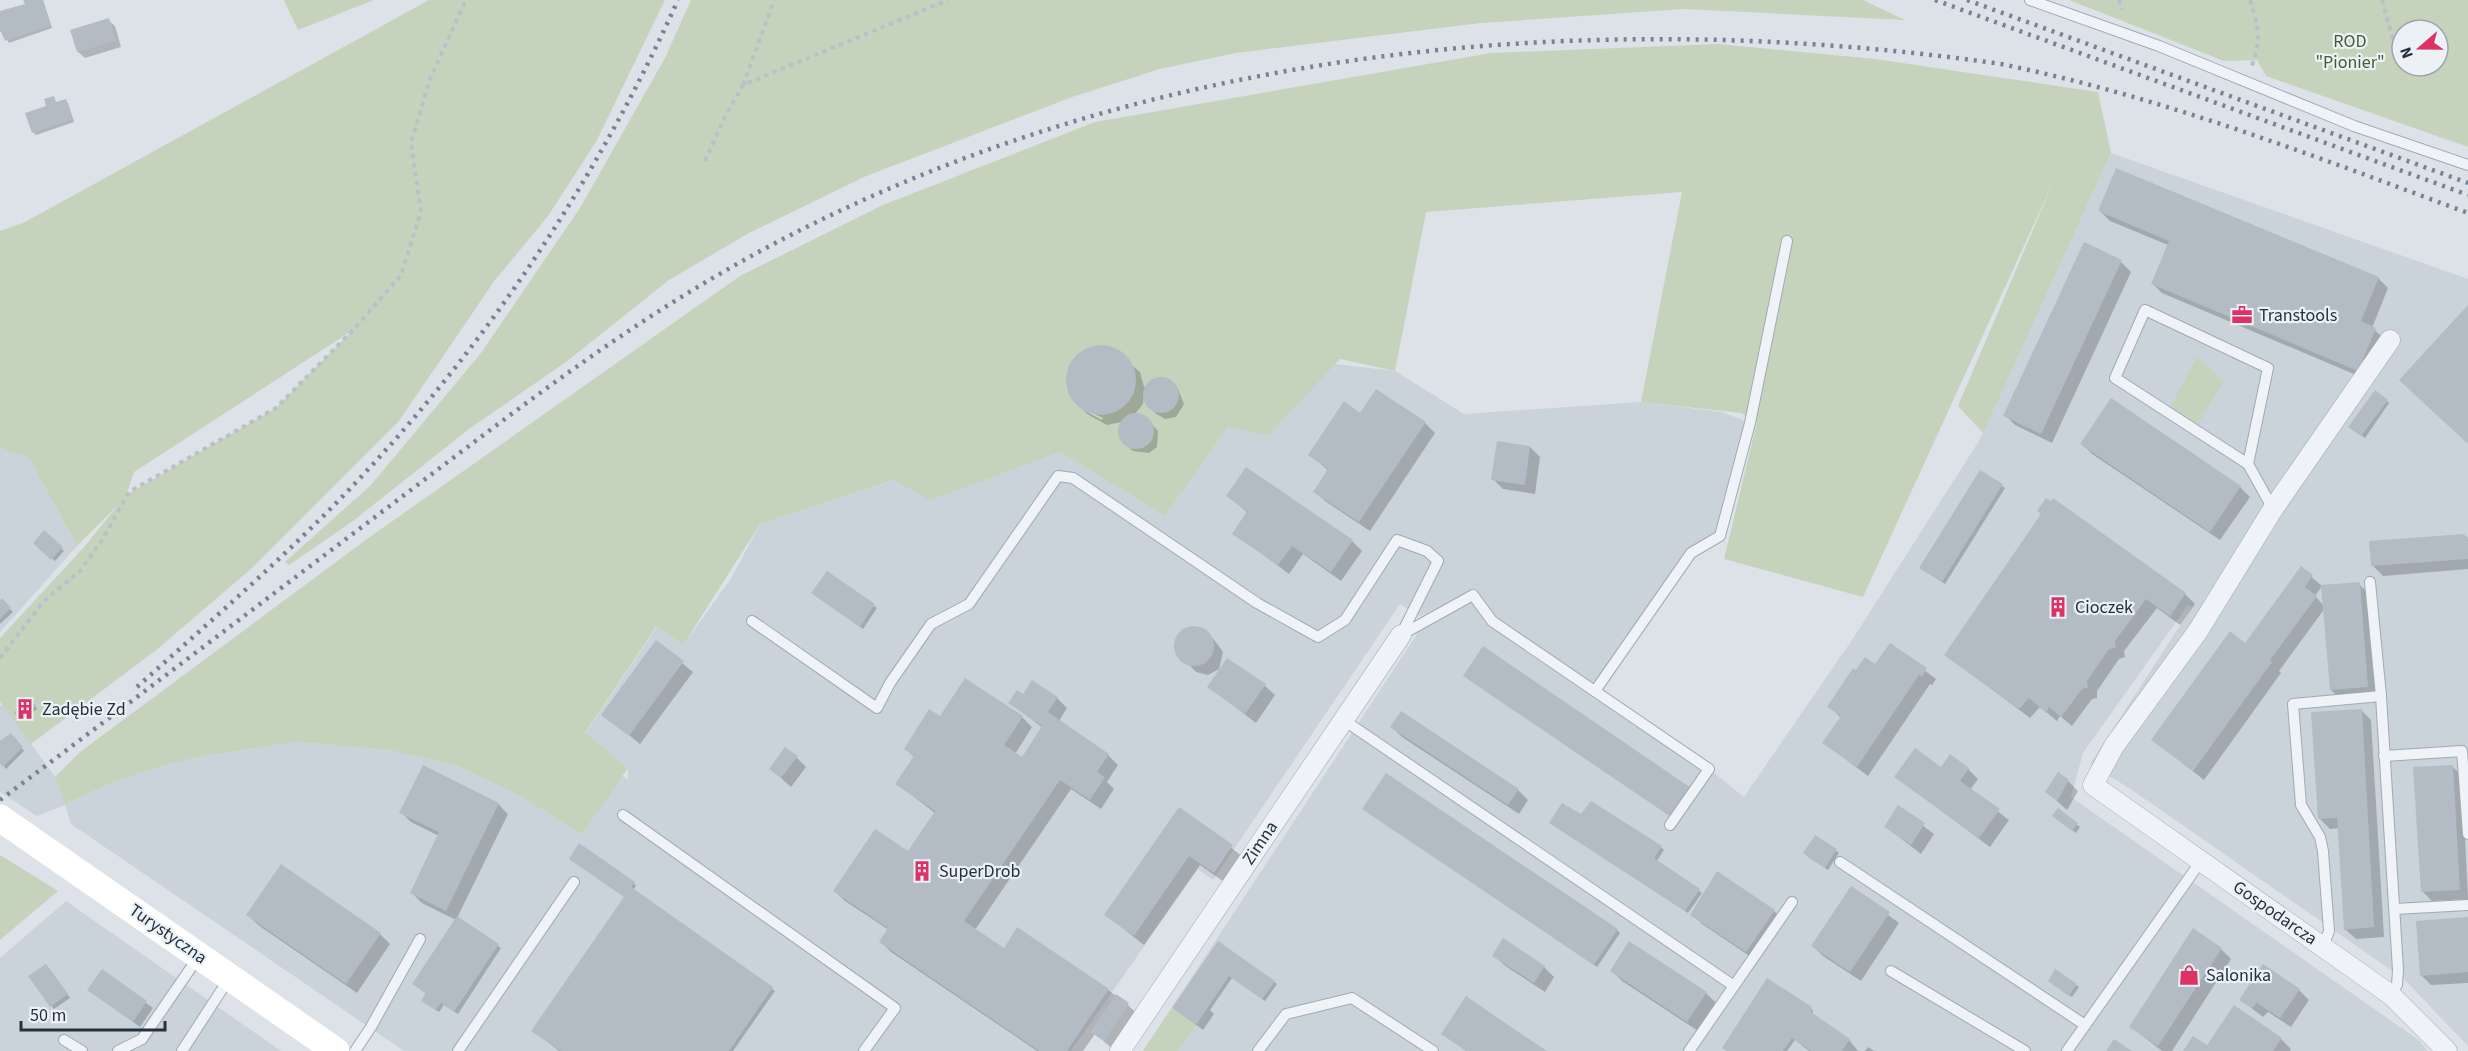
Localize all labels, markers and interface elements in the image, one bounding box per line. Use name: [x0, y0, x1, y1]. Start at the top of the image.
north arrow: [2390, 18, 2450, 78]
park label: ROD "Pionier": [2315, 29, 2385, 75]
text: N: [2395, 44, 2419, 62]
office icon: Transtools: [2230, 303, 2254, 327]
place label: Transtools: [2259, 303, 2337, 328]
building icon: Cioczek: [2046, 595, 2070, 619]
place label: Cioczek: [2075, 595, 2133, 620]
building icon: Zadębie Zd: [13, 697, 37, 721]
place label: Zadębie Zd: [42, 697, 126, 722]
street label: Zimna: [1236, 816, 1284, 870]
building icon: SuperDrob: [910, 859, 934, 883]
place label: SuperDrob: [939, 859, 1020, 884]
street label: Gospodarcza: [2228, 875, 2322, 951]
street label: Turystyczna: [124, 898, 212, 970]
shop icon: Salonika: [2177, 963, 2201, 987]
place label: Salonika: [2206, 963, 2271, 988]
scale bar: [21, 994, 165, 1032]
text: 50 m: [30, 1003, 66, 1028]

